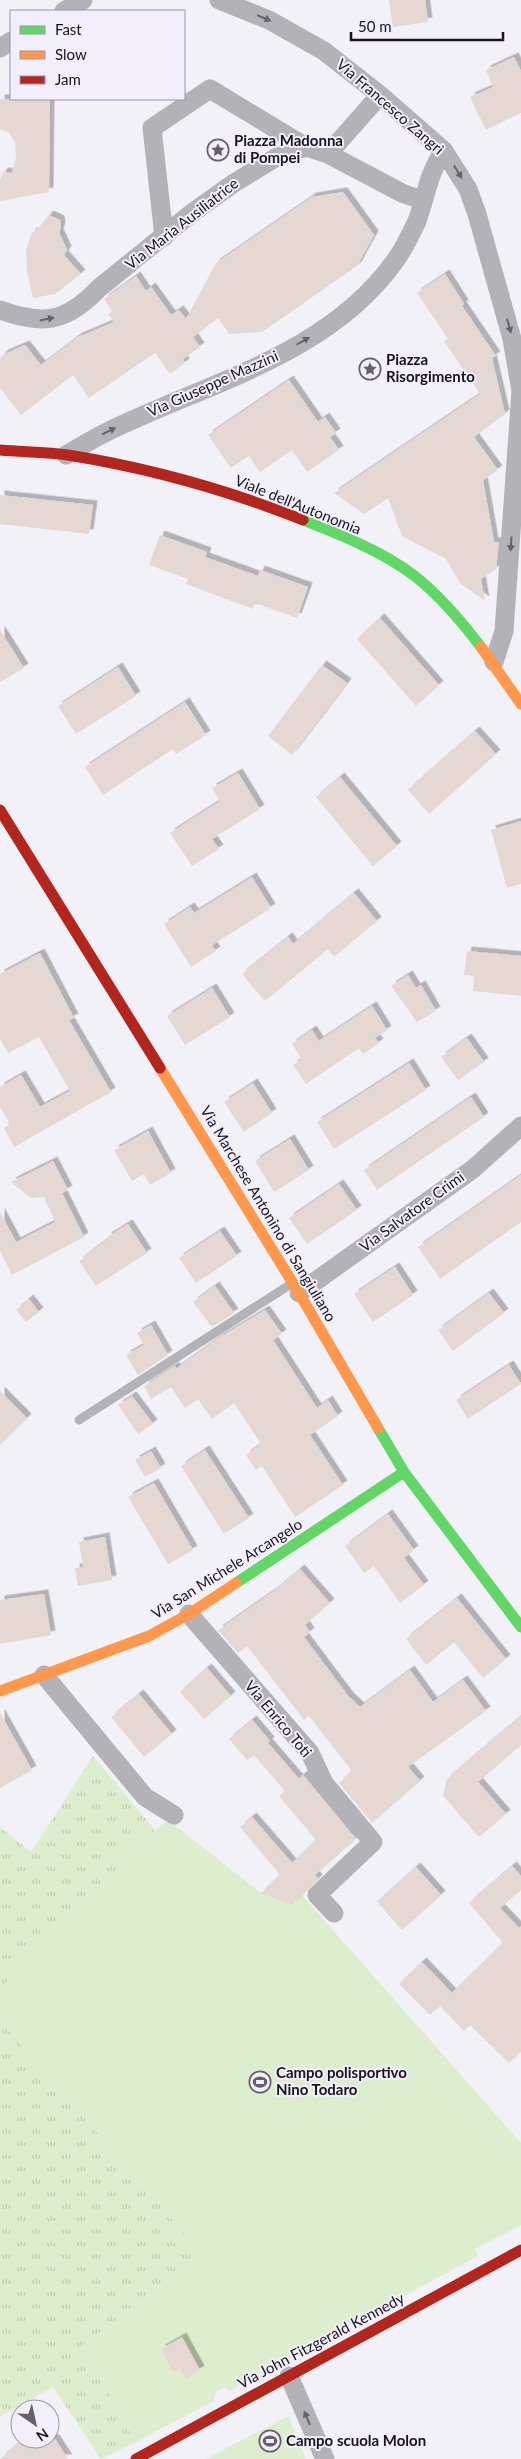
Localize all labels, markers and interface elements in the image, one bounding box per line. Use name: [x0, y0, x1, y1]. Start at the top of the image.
legend: [10, 10, 185, 100]
scale bar: [351, 10, 504, 42]
one-way arrow: [257, 14, 272, 22]
text: 50 m: [358, 17, 392, 35]
text: Fast: [55, 20, 82, 38]
text: Slow: [55, 45, 87, 63]
street label: Via Francesco Zangrì: [333, 55, 448, 158]
text: Jam: [55, 70, 81, 88]
place label: Piazza Madonna di Pompei: [234, 131, 343, 166]
place icon: Piazza Madonna di Pompei: [206, 138, 230, 162]
one-way arrow: [454, 166, 463, 179]
street label: Via Maria Ausiliatrice: [121, 173, 242, 273]
one-way arrow: [39, 314, 55, 322]
one-way arrow: [505, 319, 513, 334]
one-way arrow: [296, 337, 311, 345]
street label: Via Giuseppe Mazzini: [144, 346, 281, 420]
place label: Piazza Risorgimento: [386, 350, 475, 385]
place icon: Piazza Risorgimento: [358, 357, 382, 381]
one-way arrow: [101, 427, 116, 436]
street label: Viale dell'Autonomia: [233, 471, 364, 538]
one-way arrow: [506, 537, 514, 553]
street label: Via Marchese Antonino di Sangiuliano: [197, 1102, 341, 1325]
street label: Via Salvatore Crimi: [356, 1167, 467, 1255]
street label: Via San Michele Arcangelo: [148, 1514, 305, 1622]
street label: Via Enrico Toti: [241, 1676, 316, 1760]
place label: Campo polisportivo Nino Todaro: [276, 2063, 407, 2098]
sports icon: Campo polisportivo Nino Todaro: [248, 2070, 272, 2094]
street label: Via John Fitzgerald Kennedy: [234, 2288, 407, 2392]
north arrow: [10, 2399, 60, 2449]
one-way arrow: [303, 2411, 311, 2425]
text: N: [33, 2425, 52, 2445]
sports icon: Campo scuola Molon: [258, 2429, 282, 2453]
place label: Campo scuola Molon: [286, 2431, 426, 2449]

